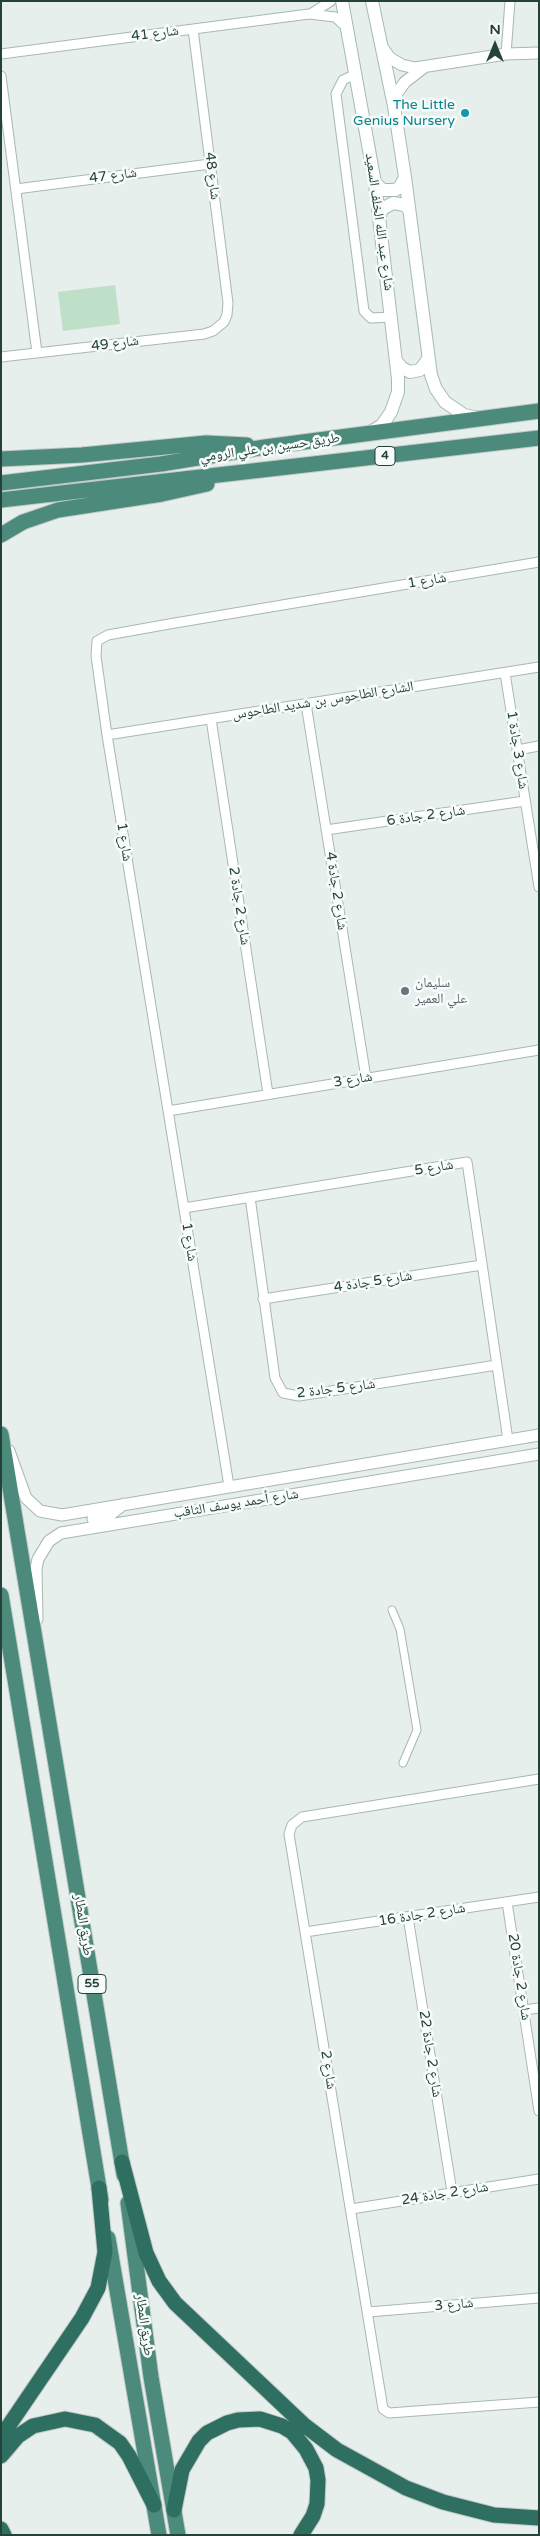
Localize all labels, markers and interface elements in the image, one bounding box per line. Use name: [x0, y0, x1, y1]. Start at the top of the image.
north arrow: [470, 20, 520, 70]
text: N: [489, 21, 501, 38]
street label: شارع 41: [130, 23, 180, 45]
place label: The Little Genius Nursery: [353, 97, 455, 130]
marker: The Little Genius Nursery: [459, 107, 471, 119]
street label: شارع 48: [201, 151, 223, 201]
street label: شارع عبد الله الخلف السعيد: [361, 152, 397, 292]
street label: شارع 47: [88, 165, 138, 187]
street label: شارع 49: [90, 333, 140, 355]
street label: طريق حسين بن علي الرومي: [199, 430, 341, 466]
road number: 4: [375, 446, 395, 466]
street label: شارع 1: [406, 570, 448, 592]
street label: الشارع الطاحوس بن شديد الطاحوس: [231, 678, 415, 724]
street label: شارع 3 جادة 1: [503, 710, 531, 790]
street label: شارع 2 جادة 6: [386, 802, 466, 830]
street label: شارع 1: [113, 821, 135, 863]
street label: شارع 2 جادة 4: [322, 851, 350, 931]
street label: شارع 2 جادة 2: [225, 866, 253, 946]
place label: سليمان علي العمير: [415, 975, 467, 1008]
marker: سليمان علي العمير: [399, 985, 411, 997]
street label: شارع 3: [332, 1069, 374, 1091]
street label: شارع 5: [413, 1157, 455, 1179]
street label: شارع 1: [178, 1221, 200, 1263]
street label: شارع 5 جادة 4: [333, 1268, 413, 1296]
street label: شارع 5 جادة 2: [296, 1376, 376, 1402]
street label: شارع أحمد يوسف الثاقب: [172, 1486, 300, 1522]
street label: طريق المطار: [70, 1893, 96, 1957]
street label: شارع 2 جادة 16: [377, 1900, 467, 1930]
street label: شارع 2 جادة 20: [504, 1932, 534, 2022]
road number: 55: [78, 1975, 106, 1994]
street label: شارع 2 جادة 22: [415, 2009, 445, 2099]
street label: شارع 2: [317, 2049, 339, 2091]
street label: شارع 2 جادة 24: [400, 2179, 490, 2209]
street label: طريق المطار: [131, 2293, 157, 2357]
street label: شارع 3: [434, 2295, 474, 2315]

